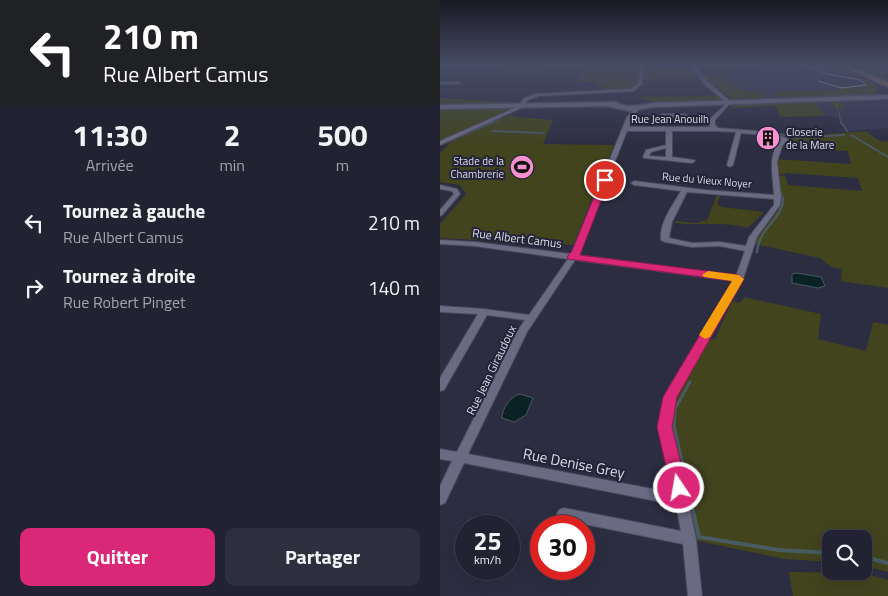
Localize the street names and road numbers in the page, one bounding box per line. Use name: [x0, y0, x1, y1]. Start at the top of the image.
street label: Rue Jean Anouilh: [631, 111, 709, 127]
street label: Rue du Vieux Noyer: [662, 168, 753, 192]
street label: Rue Albert Camus: [471, 223, 563, 253]
street label: Rue Jean Giraudoux: [461, 321, 521, 418]
street label: Rue Denise Grey: [521, 442, 627, 484]

